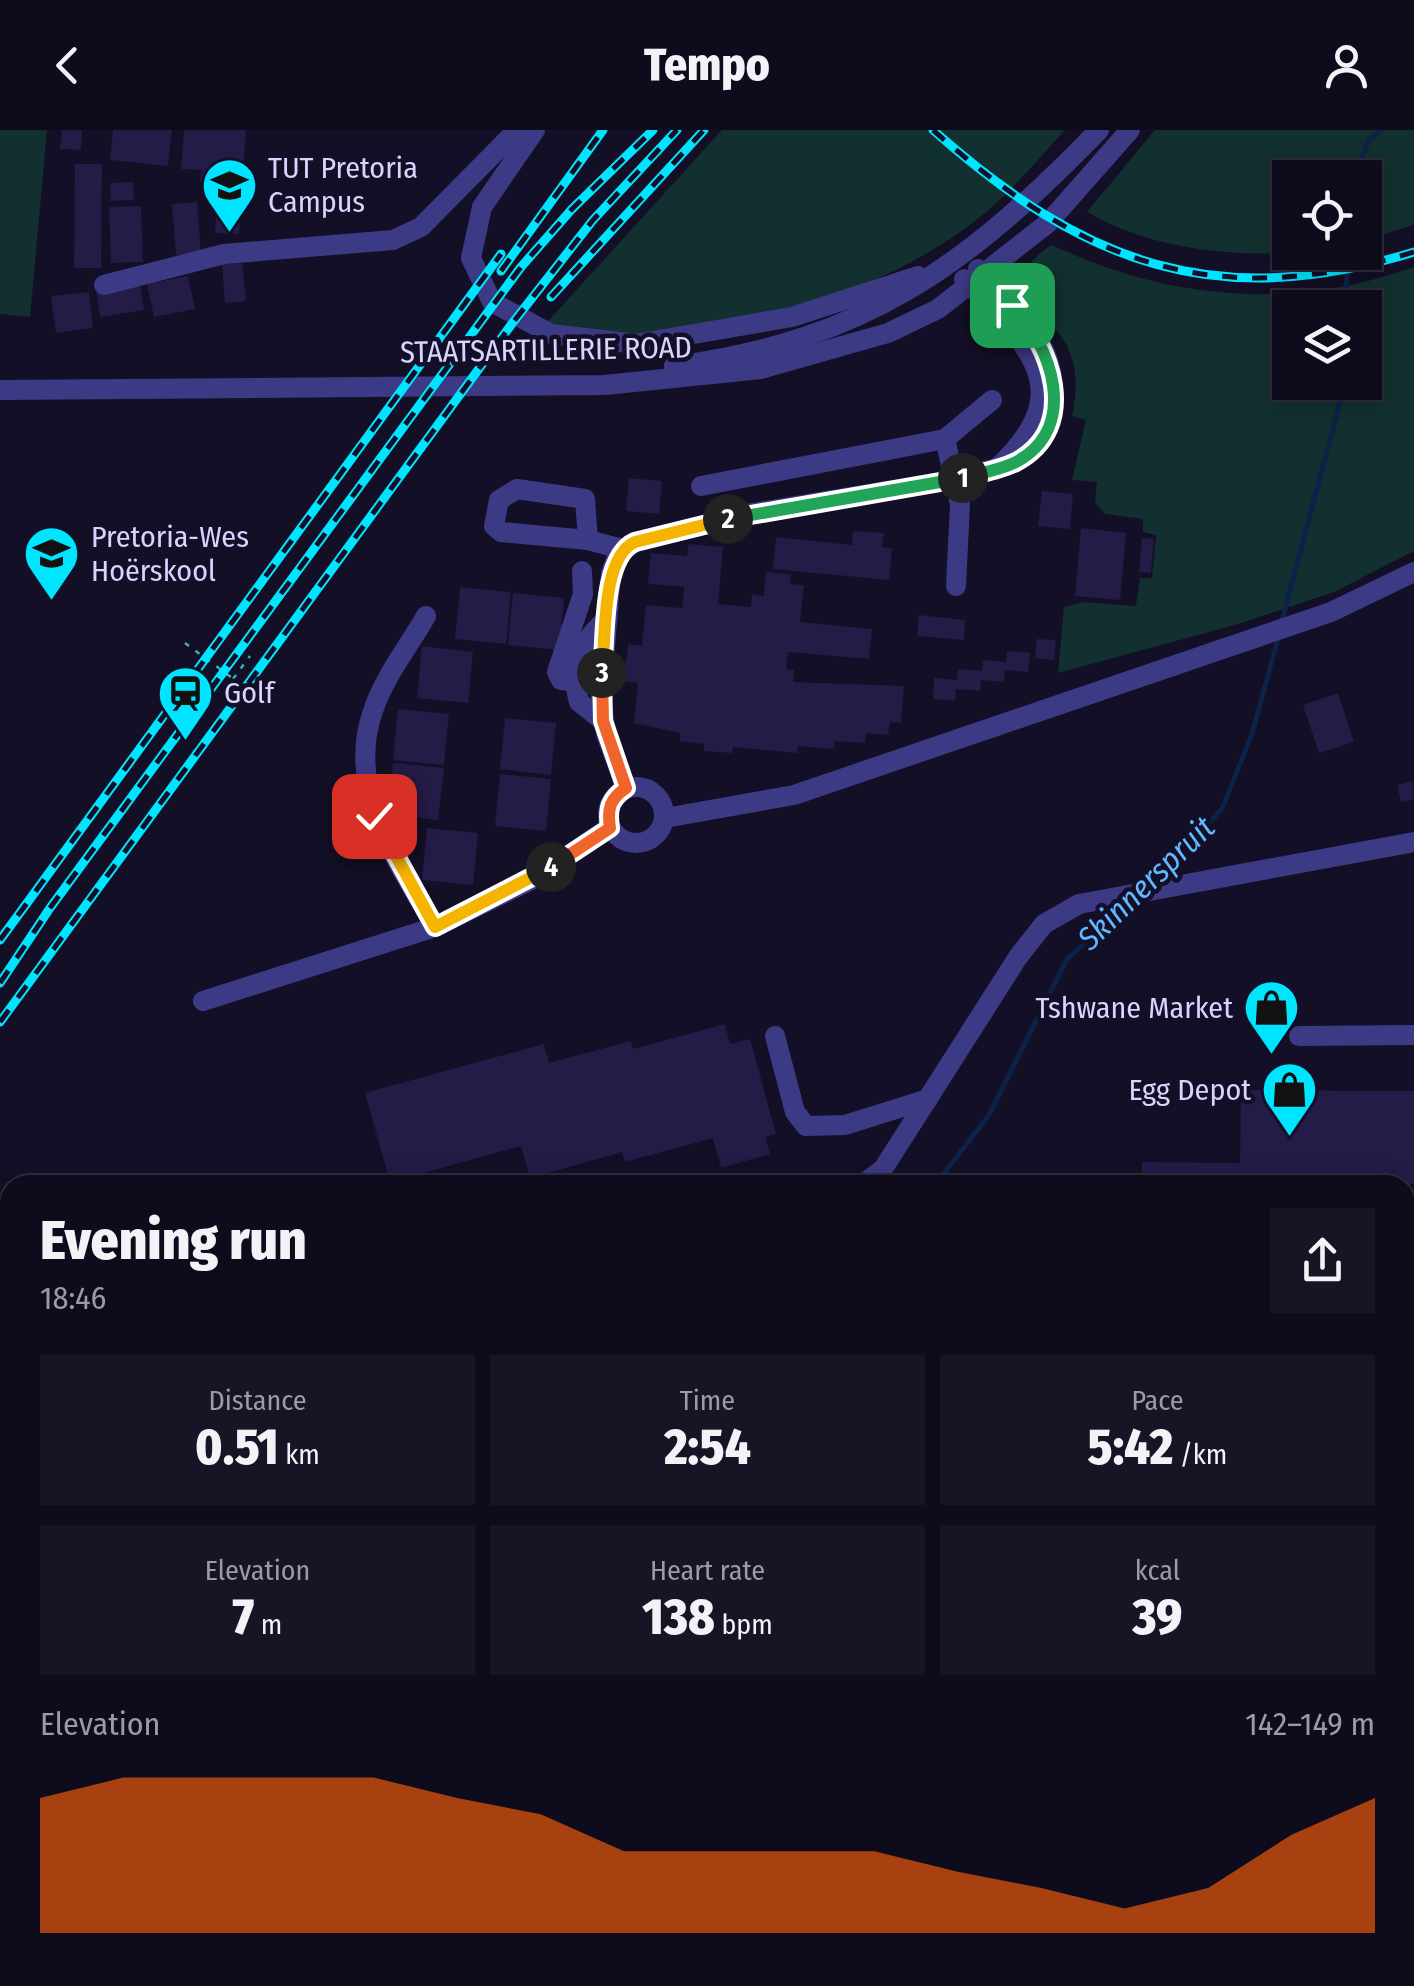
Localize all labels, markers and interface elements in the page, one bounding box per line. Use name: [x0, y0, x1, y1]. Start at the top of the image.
icon: back: [40, 38, 95, 93]
text: Tempo: [644, 38, 770, 92]
icon: person: [1319, 38, 1374, 93]
place label: TUT Pretoria Campus: [268, 150, 418, 220]
school or university icon: TUT Pretoria Campus: [199, 155, 259, 234]
map controls: [1272, 160, 1382, 400]
button: locate: [1272, 160, 1382, 270]
pin: [970, 263, 1055, 348]
icon: arrive: [985, 278, 1040, 333]
button: layers: [1272, 290, 1382, 400]
street label: STAATSARTILLERIE ROAD: [400, 329, 692, 371]
pin: 1: [938, 453, 988, 503]
text: 1: [957, 461, 969, 494]
pin: 2: [703, 494, 753, 544]
text: 2: [722, 502, 734, 535]
place label: Pretoria-Wes Hoërskool: [91, 519, 249, 589]
school or university icon: Pretoria-Wes Hoërskool: [22, 524, 82, 603]
pin: 3: [577, 648, 627, 698]
text: 3: [595, 656, 609, 689]
station icon: Golf: [155, 663, 215, 742]
place label: Golf: [224, 675, 276, 711]
pin: [332, 774, 417, 859]
icon: check: [347, 789, 402, 844]
water label: Skinnerspruit: [1069, 808, 1223, 958]
pin: 4: [526, 842, 576, 892]
text: 4: [544, 850, 558, 883]
shop icon: Tshwane Market: [1242, 978, 1302, 1057]
place label: Tshwane Market: [1036, 990, 1233, 1026]
shop icon: Egg Depot: [1260, 1060, 1320, 1139]
place label: Egg Depot: [1128, 1072, 1251, 1108]
text: Evening run: [40, 1208, 307, 1274]
button: share: [1270, 1208, 1375, 1313]
text: 18:46: [40, 1279, 106, 1317]
text: Distance: [208, 1384, 307, 1417]
text: Time: [680, 1384, 735, 1417]
text: Pace: [1131, 1384, 1184, 1417]
text: 0.51: [195, 1417, 279, 1477]
text: 2:54: [664, 1417, 751, 1477]
text: 5:42: [1088, 1417, 1173, 1477]
text: km: [279, 1438, 320, 1471]
text: /km: [1173, 1438, 1227, 1471]
text: Elevation: [205, 1554, 310, 1587]
text: Heart rate: [650, 1554, 765, 1587]
text: kcal: [1135, 1554, 1180, 1587]
text: 7: [233, 1587, 254, 1647]
text: 138: [642, 1587, 715, 1647]
text: 39: [1133, 1587, 1183, 1647]
text: m: [254, 1608, 282, 1641]
text: bpm: [715, 1608, 773, 1641]
text: Elevation: [40, 1705, 160, 1743]
text: 142–149 m: [1245, 1705, 1375, 1743]

